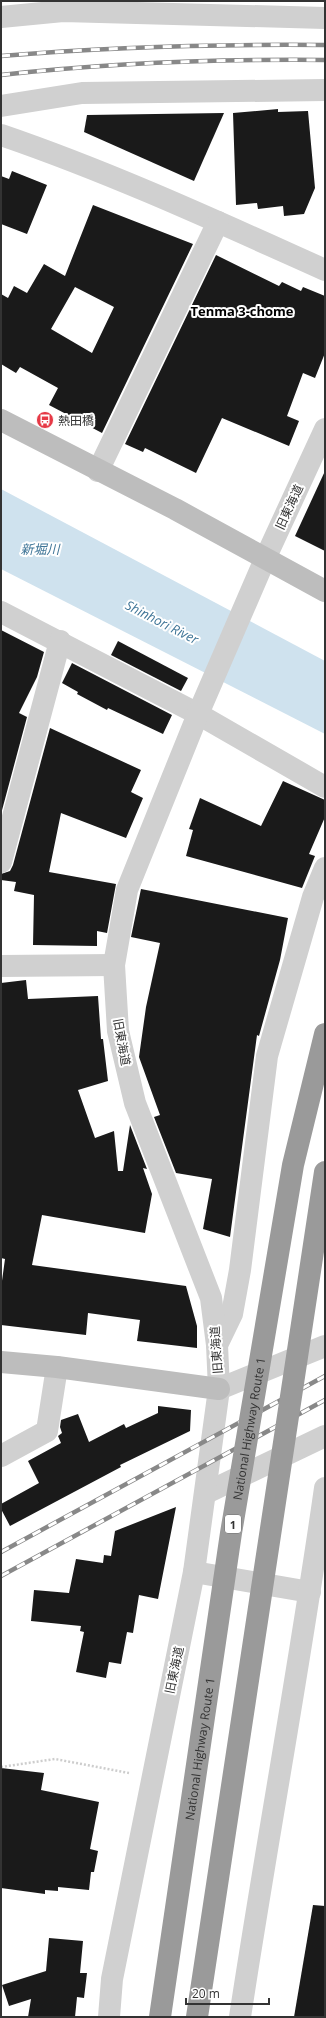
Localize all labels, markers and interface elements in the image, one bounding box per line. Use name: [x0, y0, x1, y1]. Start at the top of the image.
district label: Tenma 3-chome: [190, 302, 294, 320]
bus stop icon: 熱田橋: [35, 410, 55, 430]
place label: 熱田橋: [58, 412, 94, 429]
street label: 旧東海道: [271, 482, 307, 532]
water label: 新堀川: [20, 540, 61, 558]
water label: Shinhori River: [122, 596, 202, 649]
street label: 旧東海道: [109, 1017, 135, 1067]
street label: 旧東海道: [206, 1325, 226, 1375]
street label: National Highway Route 1: [228, 1356, 269, 1501]
road number: 1: [225, 1515, 241, 1533]
street label: 旧東海道: [161, 1645, 187, 1695]
street label: National Highway Route 1: [180, 1676, 218, 1822]
scale bar: [186, 1980, 269, 2006]
text: 20 m: [192, 1985, 220, 2002]

